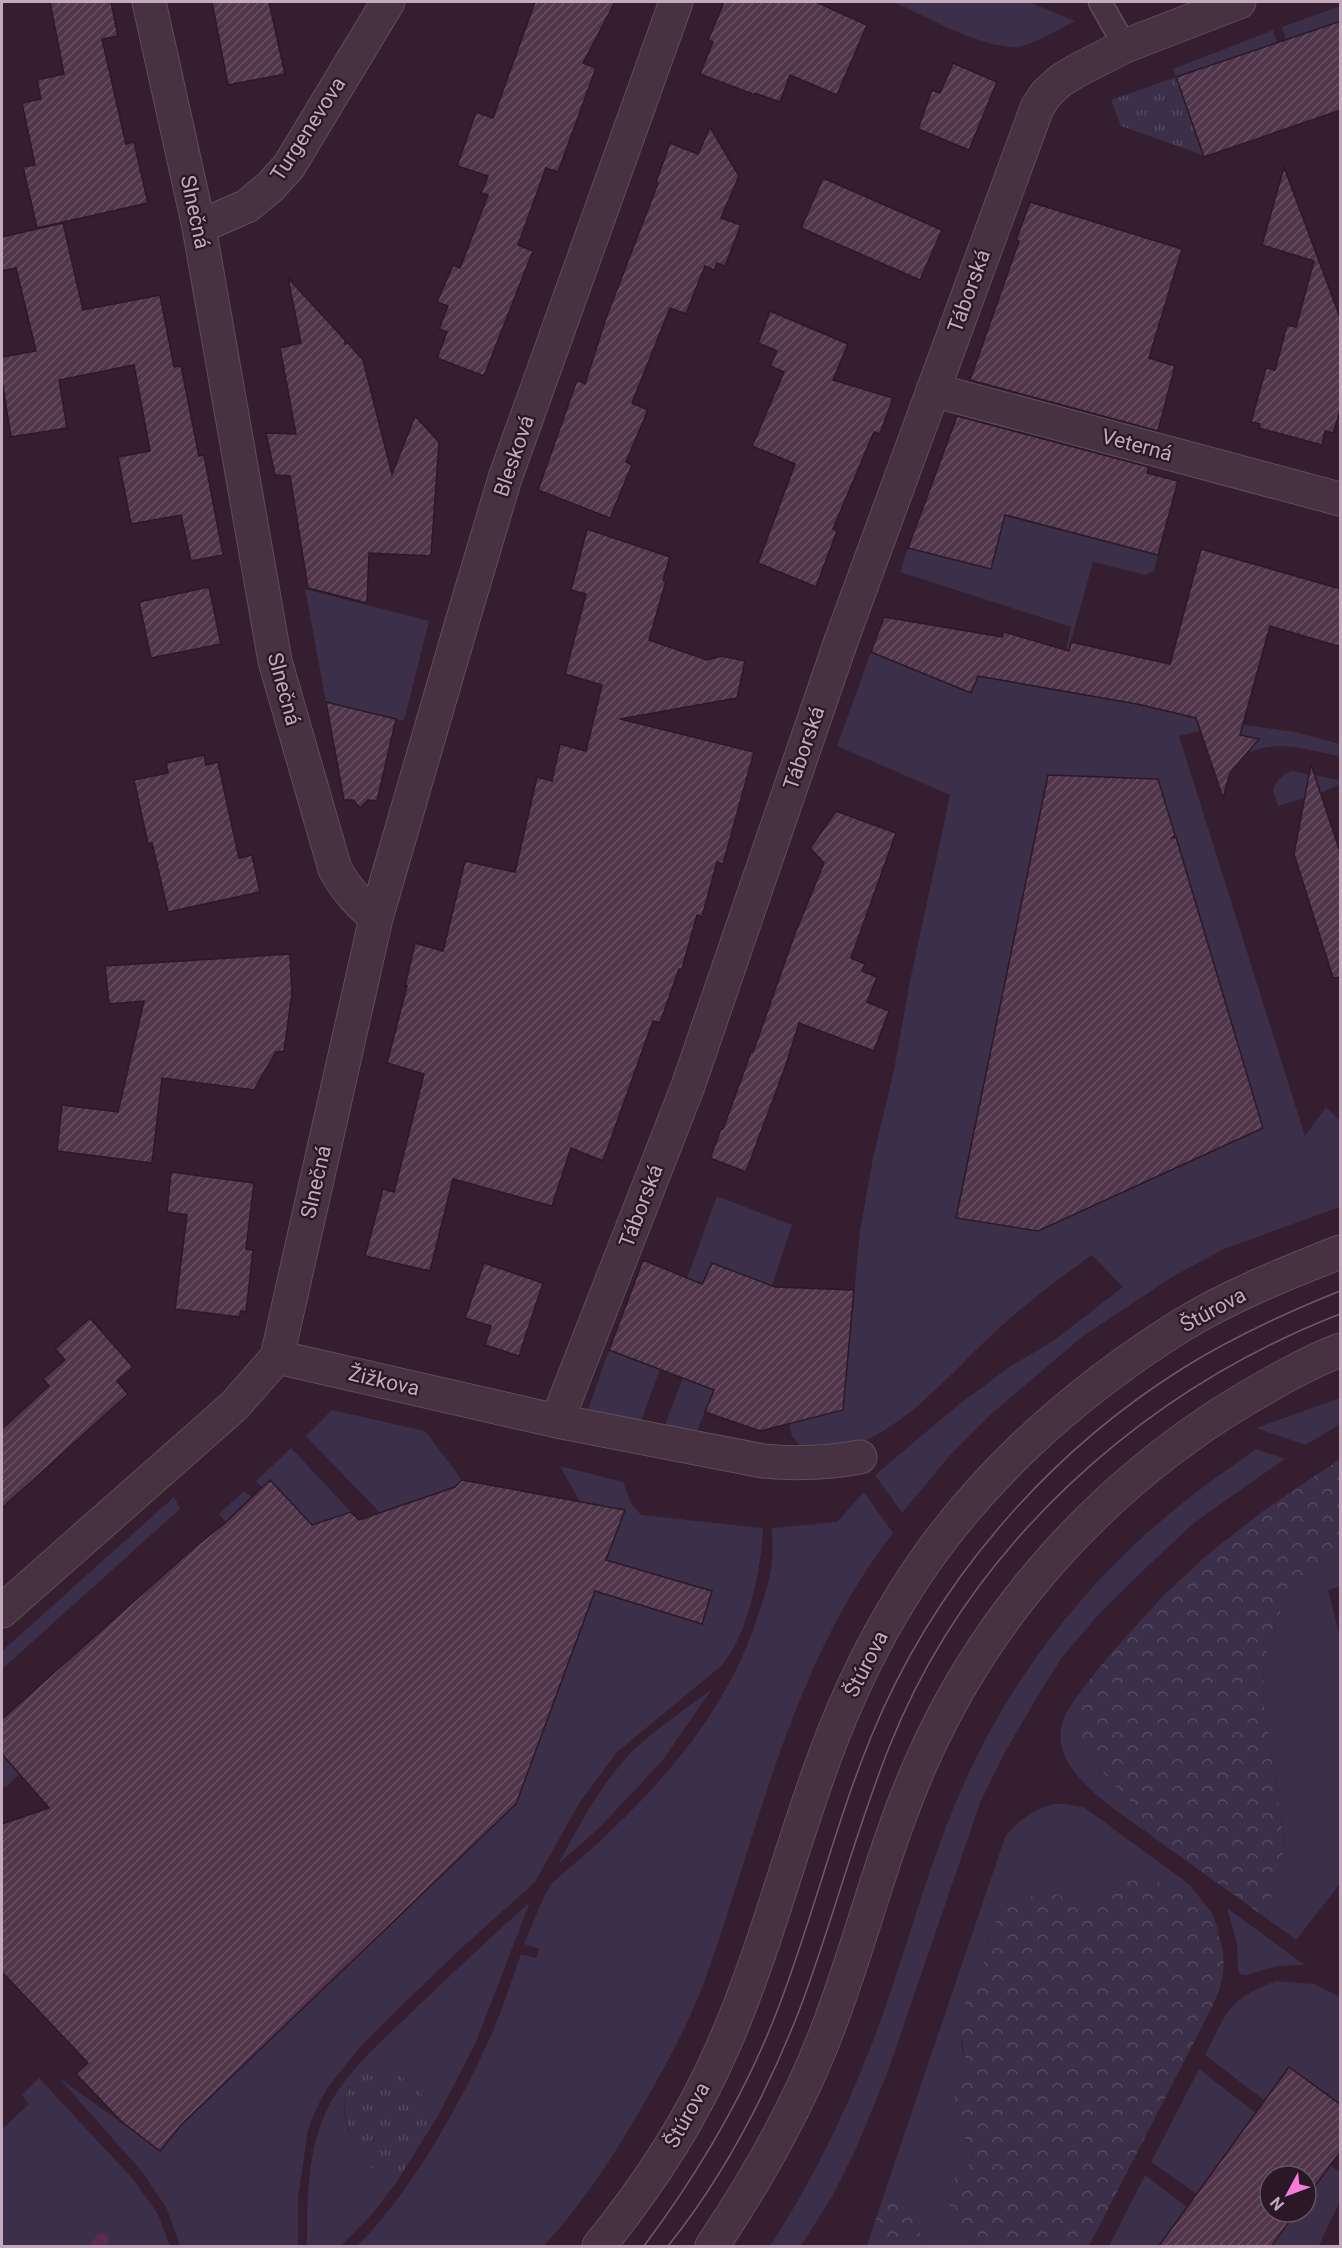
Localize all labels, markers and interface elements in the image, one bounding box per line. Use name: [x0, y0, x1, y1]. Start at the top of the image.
street label: Turgenevova: [266, 73, 350, 185]
street label: Slnečná: [176, 173, 214, 251]
street label: Táborská: [943, 246, 995, 336]
street label: Blesková: [489, 412, 539, 500]
street label: Veterná: [1099, 424, 1175, 466]
street label: Slnečná: [263, 650, 305, 728]
street label: Táborská: [779, 703, 829, 793]
street label: Slnečná: [296, 1143, 336, 1221]
street label: Táborská: [614, 1161, 668, 1251]
street label: Štúrova: [1176, 1283, 1250, 1337]
street label: Žižkova: [346, 1361, 422, 1401]
street label: Štúrova: [839, 1627, 893, 1701]
street label: Štúrova: [659, 2078, 715, 2152]
north arrow: [1258, 2164, 1318, 2224]
text: N: [1266, 2193, 1288, 2214]

